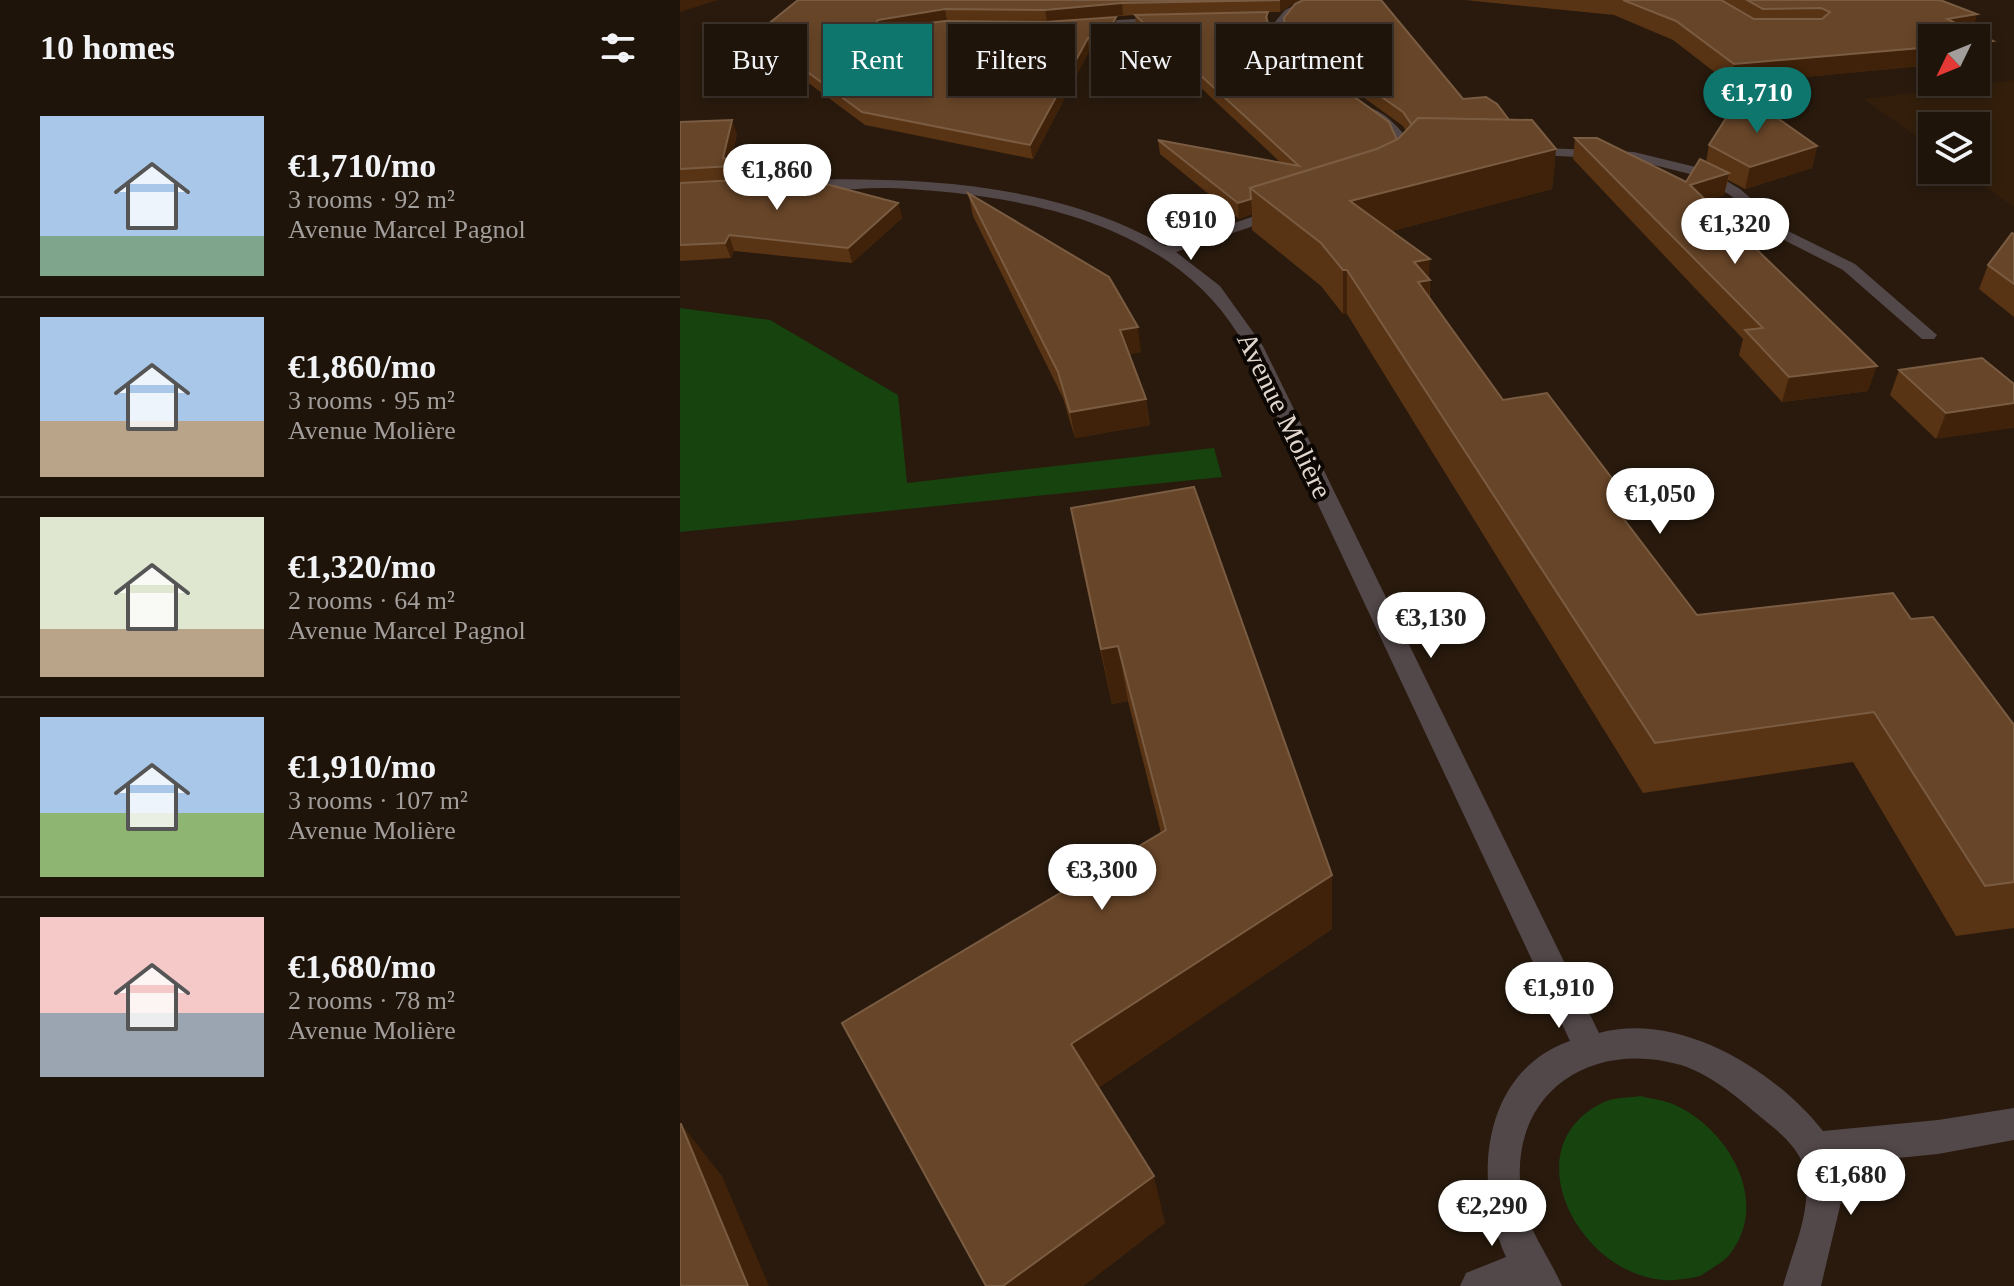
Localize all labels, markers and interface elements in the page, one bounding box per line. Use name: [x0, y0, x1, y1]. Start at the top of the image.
chip: Buy: [704, 24, 807, 96]
chip: Rent: [823, 24, 932, 96]
chip: Filters: [948, 24, 1075, 96]
chip: New: [1091, 24, 1200, 96]
chip: Apartment: [1216, 24, 1392, 96]
north arrow: [1918, 24, 1990, 96]
map controls: [1918, 24, 1990, 184]
icon: filters: [596, 26, 640, 70]
text: 10 homes: [40, 29, 175, 66]
pin: €1,710: [1692, 67, 1822, 135]
text: €1,710: [1721, 78, 1793, 107]
button: layers: [1918, 112, 1990, 184]
pin: €1,860: [712, 144, 842, 212]
text: €1,710/mo: [288, 147, 436, 184]
icon: home: [104, 148, 200, 244]
text: €1,860: [741, 155, 813, 184]
text: 3 rooms · 92 m²: [288, 185, 455, 214]
pin: €910: [1144, 194, 1238, 262]
pin: €1,320: [1670, 198, 1800, 266]
text: €910: [1165, 205, 1217, 234]
text: €1,320: [1699, 209, 1771, 238]
text: Avenue Marcel Pagnol: [288, 215, 526, 244]
street label: Avenue Molière: [1231, 327, 1338, 503]
text: €1,860/mo: [288, 348, 436, 385]
icon: home: [104, 349, 200, 445]
text: 3 rooms · 95 m²: [288, 386, 455, 415]
text: Avenue Molière: [288, 416, 456, 445]
pin: €1,050: [1595, 468, 1725, 536]
text: €1,050: [1624, 479, 1696, 508]
text: €1,320/mo: [288, 548, 436, 585]
icon: home: [104, 549, 200, 645]
text: 2 rooms · 64 m²: [288, 586, 455, 615]
pin: €3,130: [1366, 592, 1496, 660]
text: €3,130: [1395, 603, 1467, 632]
text: Avenue Marcel Pagnol: [288, 616, 526, 645]
text: €1,910/mo: [288, 748, 436, 785]
icon: home: [104, 749, 200, 845]
text: 3 rooms · 107 m²: [288, 786, 468, 815]
text: Avenue Molière: [288, 816, 456, 845]
pin: €3,300: [1037, 844, 1167, 912]
text: €3,300: [1066, 855, 1138, 884]
text: €1,680/mo: [288, 948, 436, 985]
icon: home: [104, 949, 200, 1045]
pin: €1,910: [1494, 962, 1624, 1030]
text: €1,910: [1523, 973, 1595, 1002]
text: 2 rooms · 78 m²: [288, 986, 455, 1015]
text: Avenue Molière: [288, 1016, 456, 1045]
pin: €1,680: [1786, 1149, 1916, 1217]
text: €1,680: [1815, 1160, 1887, 1189]
pin: €2,290: [1427, 1180, 1557, 1248]
text: €2,290: [1456, 1191, 1528, 1220]

